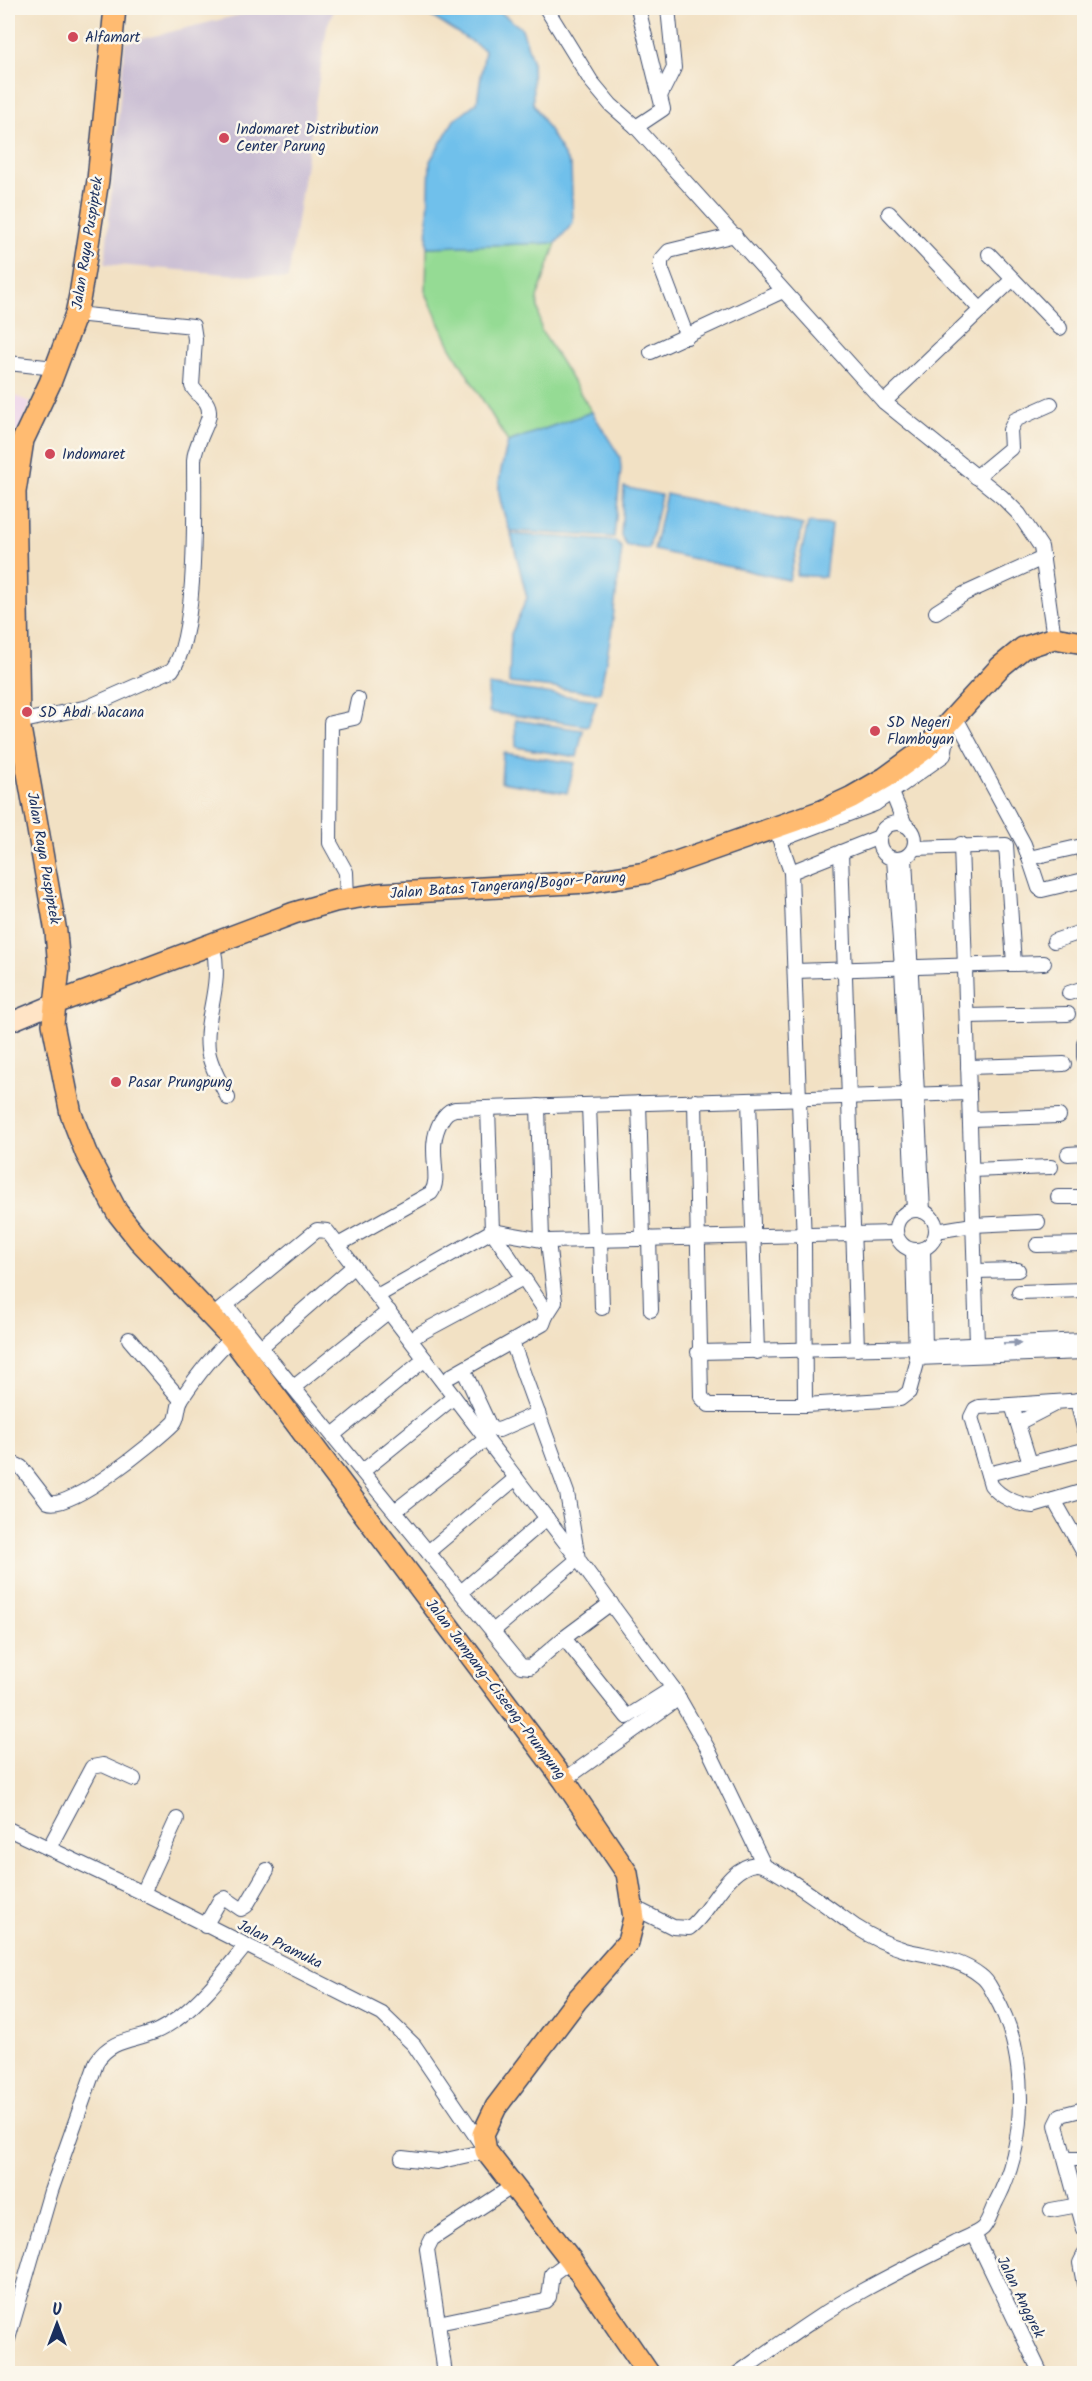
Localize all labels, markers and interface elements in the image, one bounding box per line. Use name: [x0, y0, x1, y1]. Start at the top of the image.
place label: Alfamart: [85, 26, 140, 50]
marker: Alfamart: [66, 30, 80, 44]
place label: Indomaret Distribution Center Parung: [236, 118, 379, 159]
marker: Indomaret Distribution Center Parung: [217, 131, 231, 145]
street label: Jalan Raya Puspiptek: [66, 174, 110, 311]
place label: Indomaret: [62, 443, 126, 467]
marker: Indomaret: [43, 447, 57, 461]
place label: SD Abdi Wacana: [39, 701, 144, 725]
marker: SD Abdi Wacana: [20, 705, 34, 719]
place label: SD Negeri Flamboyan: [887, 711, 954, 752]
marker: SD Negeri Flamboyan: [868, 724, 882, 738]
street label: Jalan Raya Puspiptek: [20, 790, 67, 927]
street label: Jalan Batas Tangerang/Bogor–Parung: [389, 866, 627, 906]
place label: Pasar Prungpung: [128, 1071, 233, 1095]
marker: Pasar Prungpung: [109, 1075, 123, 1089]
one-way arrow: [1003, 1338, 1022, 1347]
street label: Jalan Jampang–Ciseeng–Prumpung: [419, 1594, 572, 1785]
street label: Jalan Pramuka: [233, 1914, 326, 1976]
street label: Jalan Anggrek: [990, 2252, 1051, 2344]
north arrow: [27, 2294, 87, 2354]
text: U: [52, 2298, 62, 2323]

